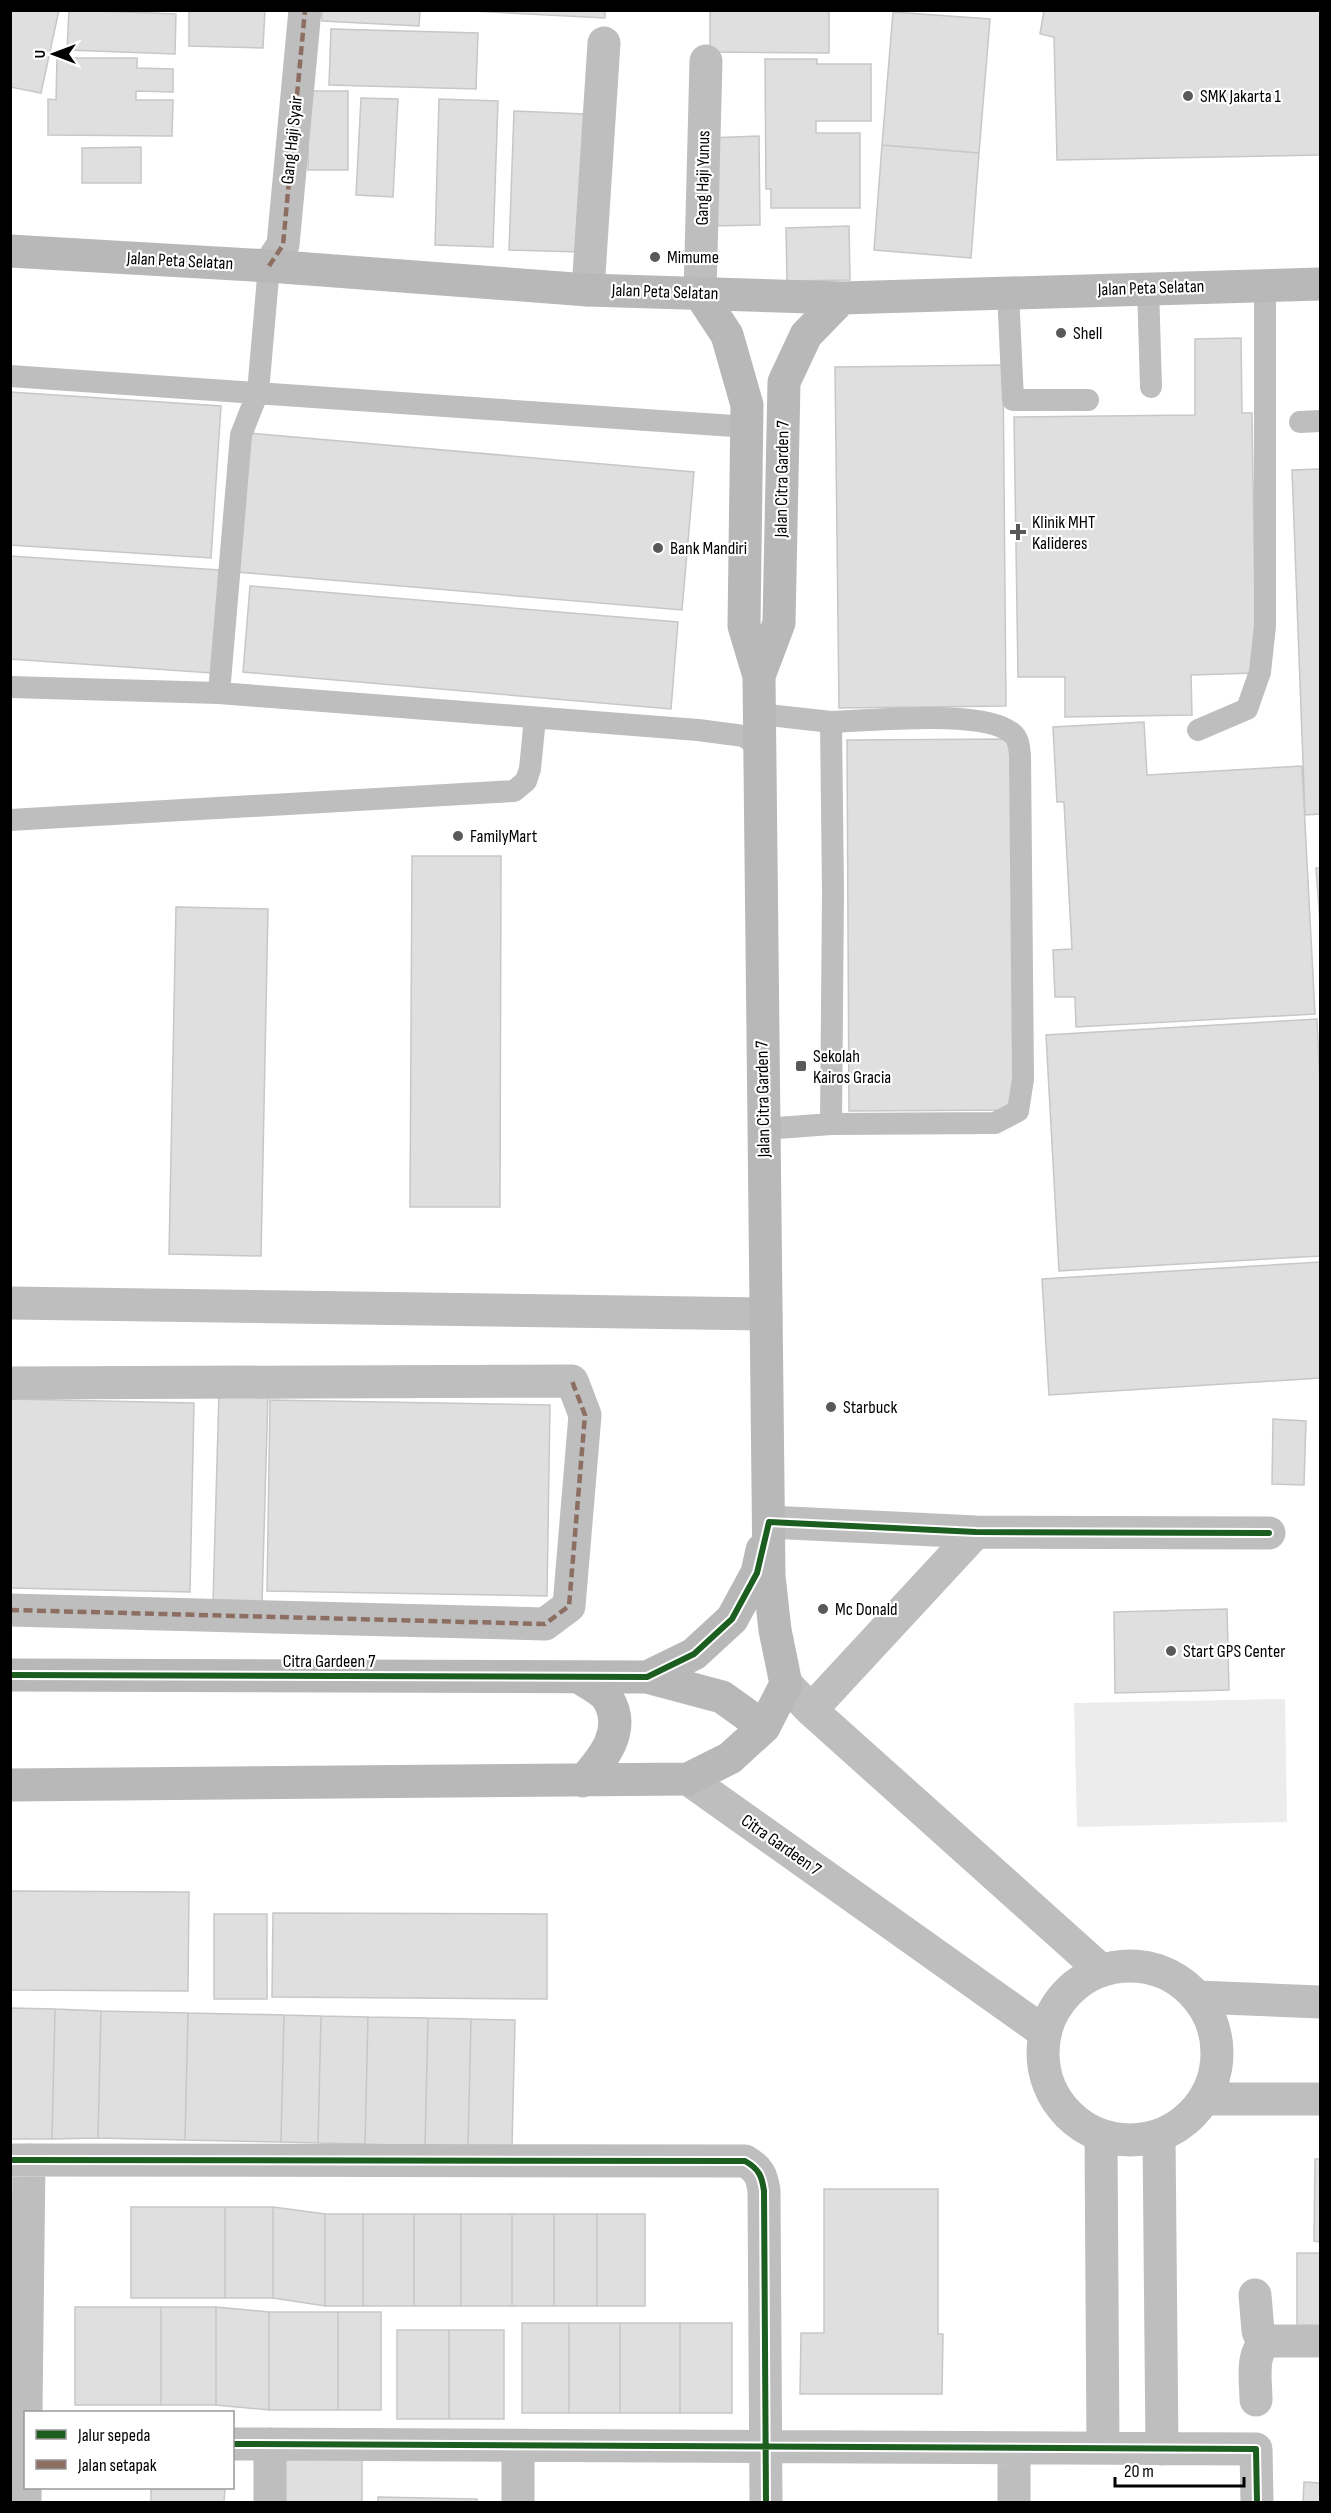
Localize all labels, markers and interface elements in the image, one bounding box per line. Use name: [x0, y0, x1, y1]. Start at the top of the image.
north arrow: [24, 24, 84, 84]
text: U: [31, 50, 50, 58]
place label: SMK Jakarta 1: [1200, 86, 1281, 107]
marker: SMK Jakarta 1: [1181, 89, 1195, 103]
street label: Gang Haji Syair: [277, 95, 307, 185]
street label: Gang Haji Yunus: [692, 130, 714, 226]
place label: Mimume: [667, 247, 719, 268]
street label: Jalan Peta Selatan: [125, 248, 234, 274]
marker: Mimume: [648, 250, 662, 264]
street label: Jalan Peta Selatan: [1096, 276, 1205, 300]
street label: Jalan Peta Selatan: [610, 280, 719, 304]
place label: Shell: [1073, 323, 1102, 344]
marker: Shell: [1054, 326, 1068, 340]
street label: Jalan Citra Garden 7: [770, 420, 794, 539]
place label: Klinik MHT Kalideres: [1032, 512, 1095, 554]
marker: Klinik MHT Kalideres: [1009, 523, 1027, 541]
place label: Bank Mandiri: [670, 538, 747, 559]
marker: Bank Mandiri: [651, 541, 665, 555]
place label: FamilyMart: [470, 826, 538, 847]
marker: FamilyMart: [451, 829, 465, 843]
street label: Jalan Citra Garden 7: [751, 1040, 775, 1159]
place label: Sekolah Kairos Gracia: [813, 1046, 891, 1088]
marker: Sekolah Kairos Gracia: [794, 1059, 808, 1073]
place label: Starbuck: [843, 1397, 897, 1418]
marker: Starbuck: [824, 1400, 838, 1414]
place label: Mc Donald: [835, 1599, 898, 1620]
marker: Mc Donald: [816, 1602, 830, 1616]
place label: Start GPS Center: [1183, 1641, 1285, 1662]
marker: Start GPS Center: [1164, 1644, 1178, 1658]
street label: Citra Gardeen 7: [283, 1651, 376, 1672]
street label: Citra Gardeen 7: [737, 1810, 826, 1881]
legend: [24, 2411, 234, 2489]
text: Jalur sepeda: [77, 2425, 150, 2446]
scale bar: [1115, 2450, 1244, 2488]
text: Jalan setapak: [77, 2455, 157, 2476]
text: 20 m: [1124, 2461, 1154, 2482]

